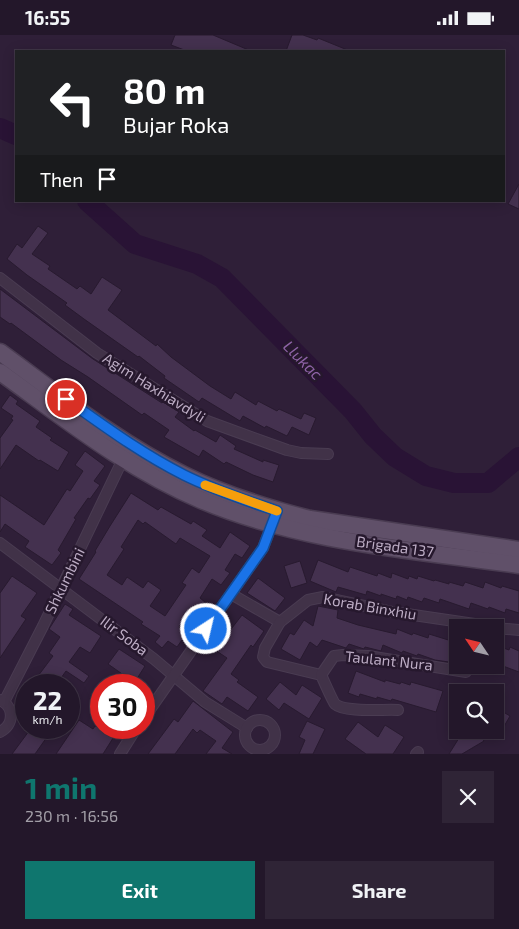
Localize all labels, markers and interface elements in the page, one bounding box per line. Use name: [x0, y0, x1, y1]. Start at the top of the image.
text: 16:55: [25, 6, 70, 29]
text: 80 m: [123, 69, 205, 111]
icon: left: [40, 70, 105, 135]
text: Bujar Roka: [123, 111, 229, 137]
icon: arrive: [93, 165, 121, 193]
text: Then: [40, 168, 83, 191]
water label: Llukac: [280, 336, 327, 383]
street label: Agim Haxhiavdyli: [100, 348, 209, 426]
pin: [45, 378, 87, 420]
icon: arrive: [52, 385, 80, 413]
street label: Brigada 137: [355, 532, 435, 560]
street label: Shkumbini: [40, 545, 88, 616]
street label: Korab Binxhiu: [322, 589, 418, 623]
position arrow: [179, 602, 231, 654]
street label: Ilir Soba: [97, 612, 152, 659]
north arrow: [449, 619, 504, 674]
map controls: [449, 619, 504, 739]
street label: Taulant Nura: [344, 646, 434, 674]
speed limit sign: 30: [90, 674, 155, 739]
button: search: [449, 684, 504, 739]
text: 22: [33, 685, 62, 715]
text: km/h: [33, 712, 62, 726]
text: 1 min: [25, 769, 97, 805]
button: close: [442, 771, 494, 823]
text: 230 m · 16:56: [25, 806, 118, 825]
button: Exit: [25, 861, 255, 919]
button: Share: [265, 861, 494, 919]

